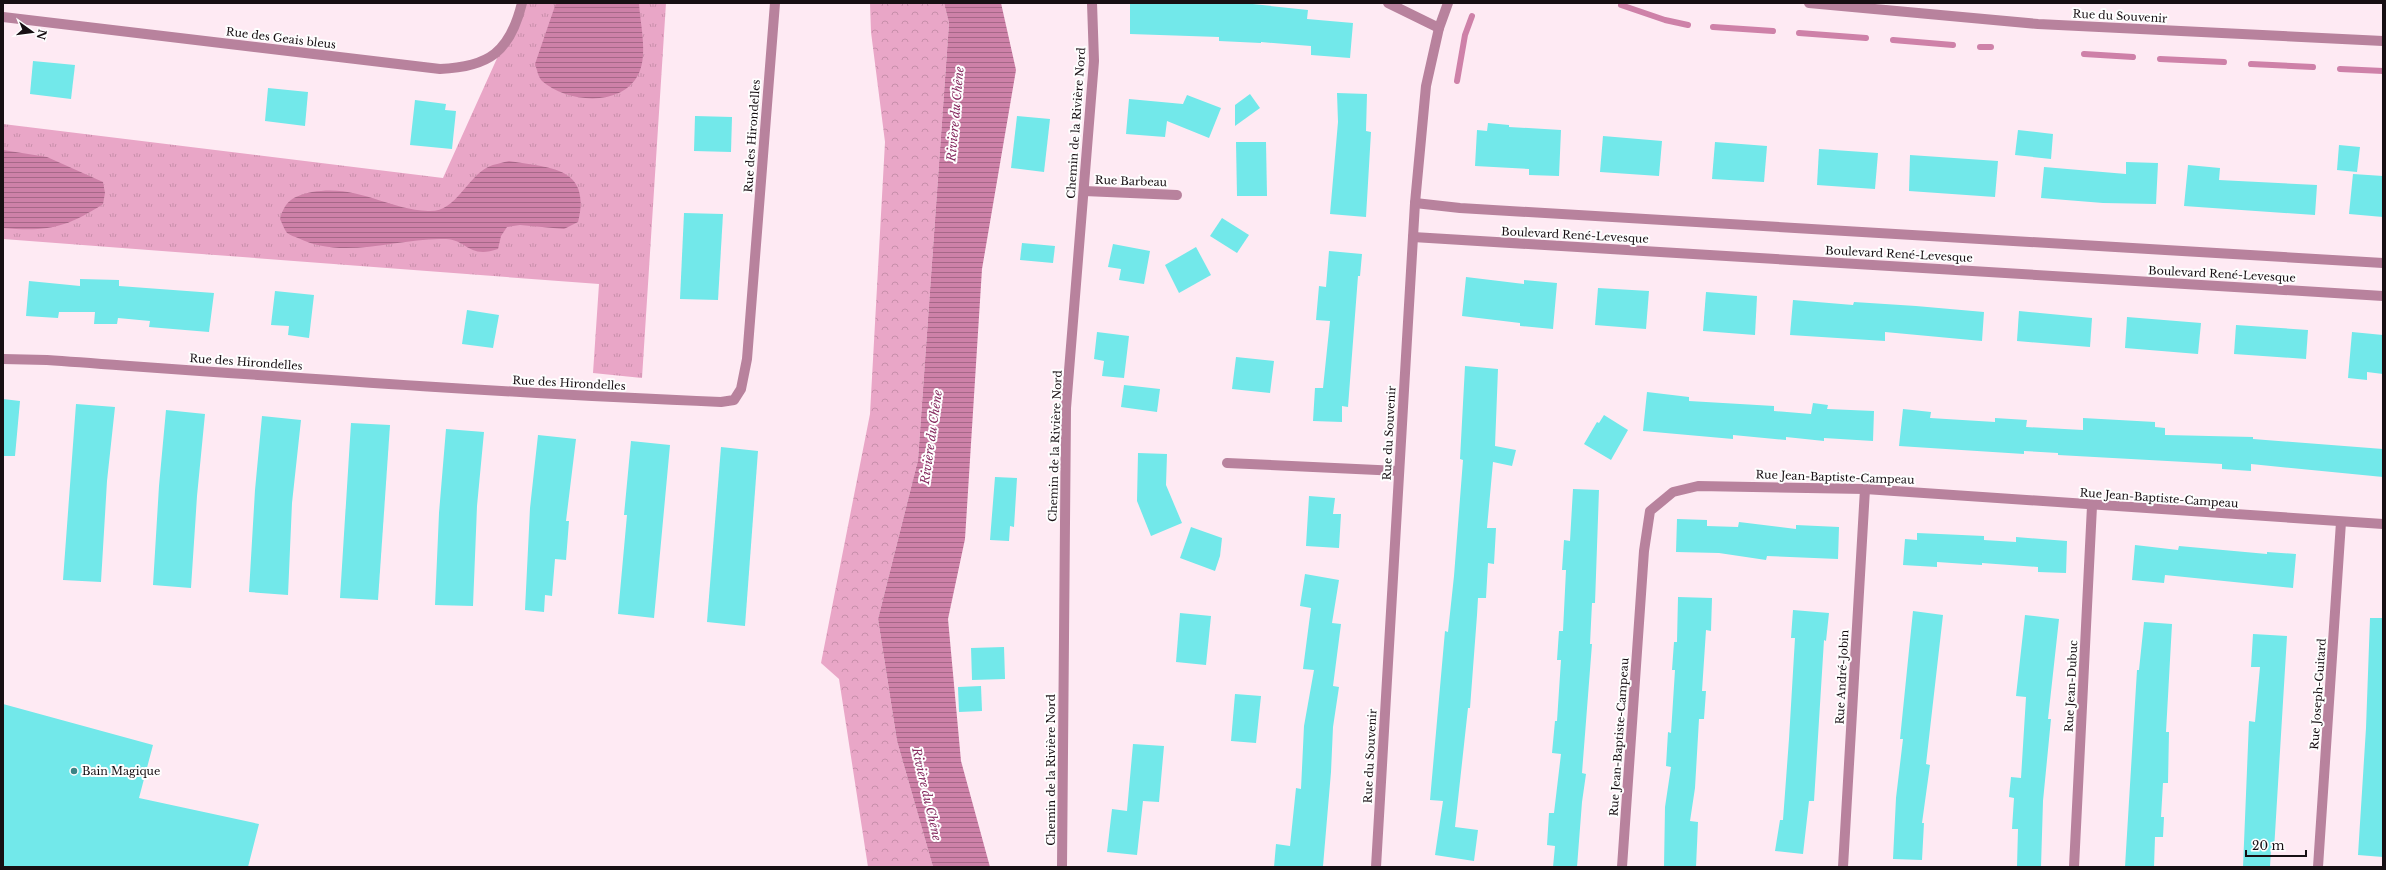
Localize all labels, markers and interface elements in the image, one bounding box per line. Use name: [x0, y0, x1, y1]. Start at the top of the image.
street label: Rue du Souvenir: [2072, 7, 2168, 26]
north arrow: [12, 12, 52, 52]
street label: Rue des Geais bleus: [225, 24, 337, 52]
text: N: [34, 28, 50, 42]
street label: Chemin de la Rivière Nord: [1064, 46, 1088, 199]
water label: Rivière du Chêne: [943, 66, 967, 163]
street label: Rue des Hirondelles: [741, 79, 763, 193]
street label: Rue Barbeau: [1095, 173, 1168, 189]
street label: Boulevard René-Levesque: [1501, 224, 1649, 246]
street label: Boulevard René-Levesque: [1825, 243, 1973, 265]
street label: Boulevard René-Levesque: [2148, 263, 2296, 285]
street label: Rue des Hirondelles: [189, 351, 303, 373]
street label: Chemin de la Rivière Nord: [1045, 369, 1065, 522]
street label: Rue des Hirondelles: [512, 373, 626, 393]
street label: Rue du Souvenir: [1380, 385, 1399, 481]
water label: Rivière du Chêne: [917, 388, 945, 486]
street label: Rue Jean-Baptiste-Campeau: [1755, 467, 1915, 487]
street label: Rue Jean-Baptiste-Campeau: [2079, 485, 2239, 511]
street label: Rue André-Jobin: [1833, 629, 1851, 725]
street label: Rue Joseph-Guitard: [2307, 637, 2329, 750]
street label: Rue Jean-Dubuc: [2062, 640, 2080, 732]
street label: Rue Jean-Baptiste-Campeau: [1606, 657, 1632, 817]
street label: Chemin de la Rivière Nord: [1044, 694, 1058, 846]
street label: Rue du Souvenir: [1361, 708, 1380, 804]
water label: Rivière du Chêne: [909, 745, 945, 842]
place label: Bain Magique: [82, 764, 160, 778]
marker: Bain Magique: [69, 766, 79, 776]
scale bar: [2246, 832, 2306, 858]
text: 20 m: [2252, 838, 2284, 853]

